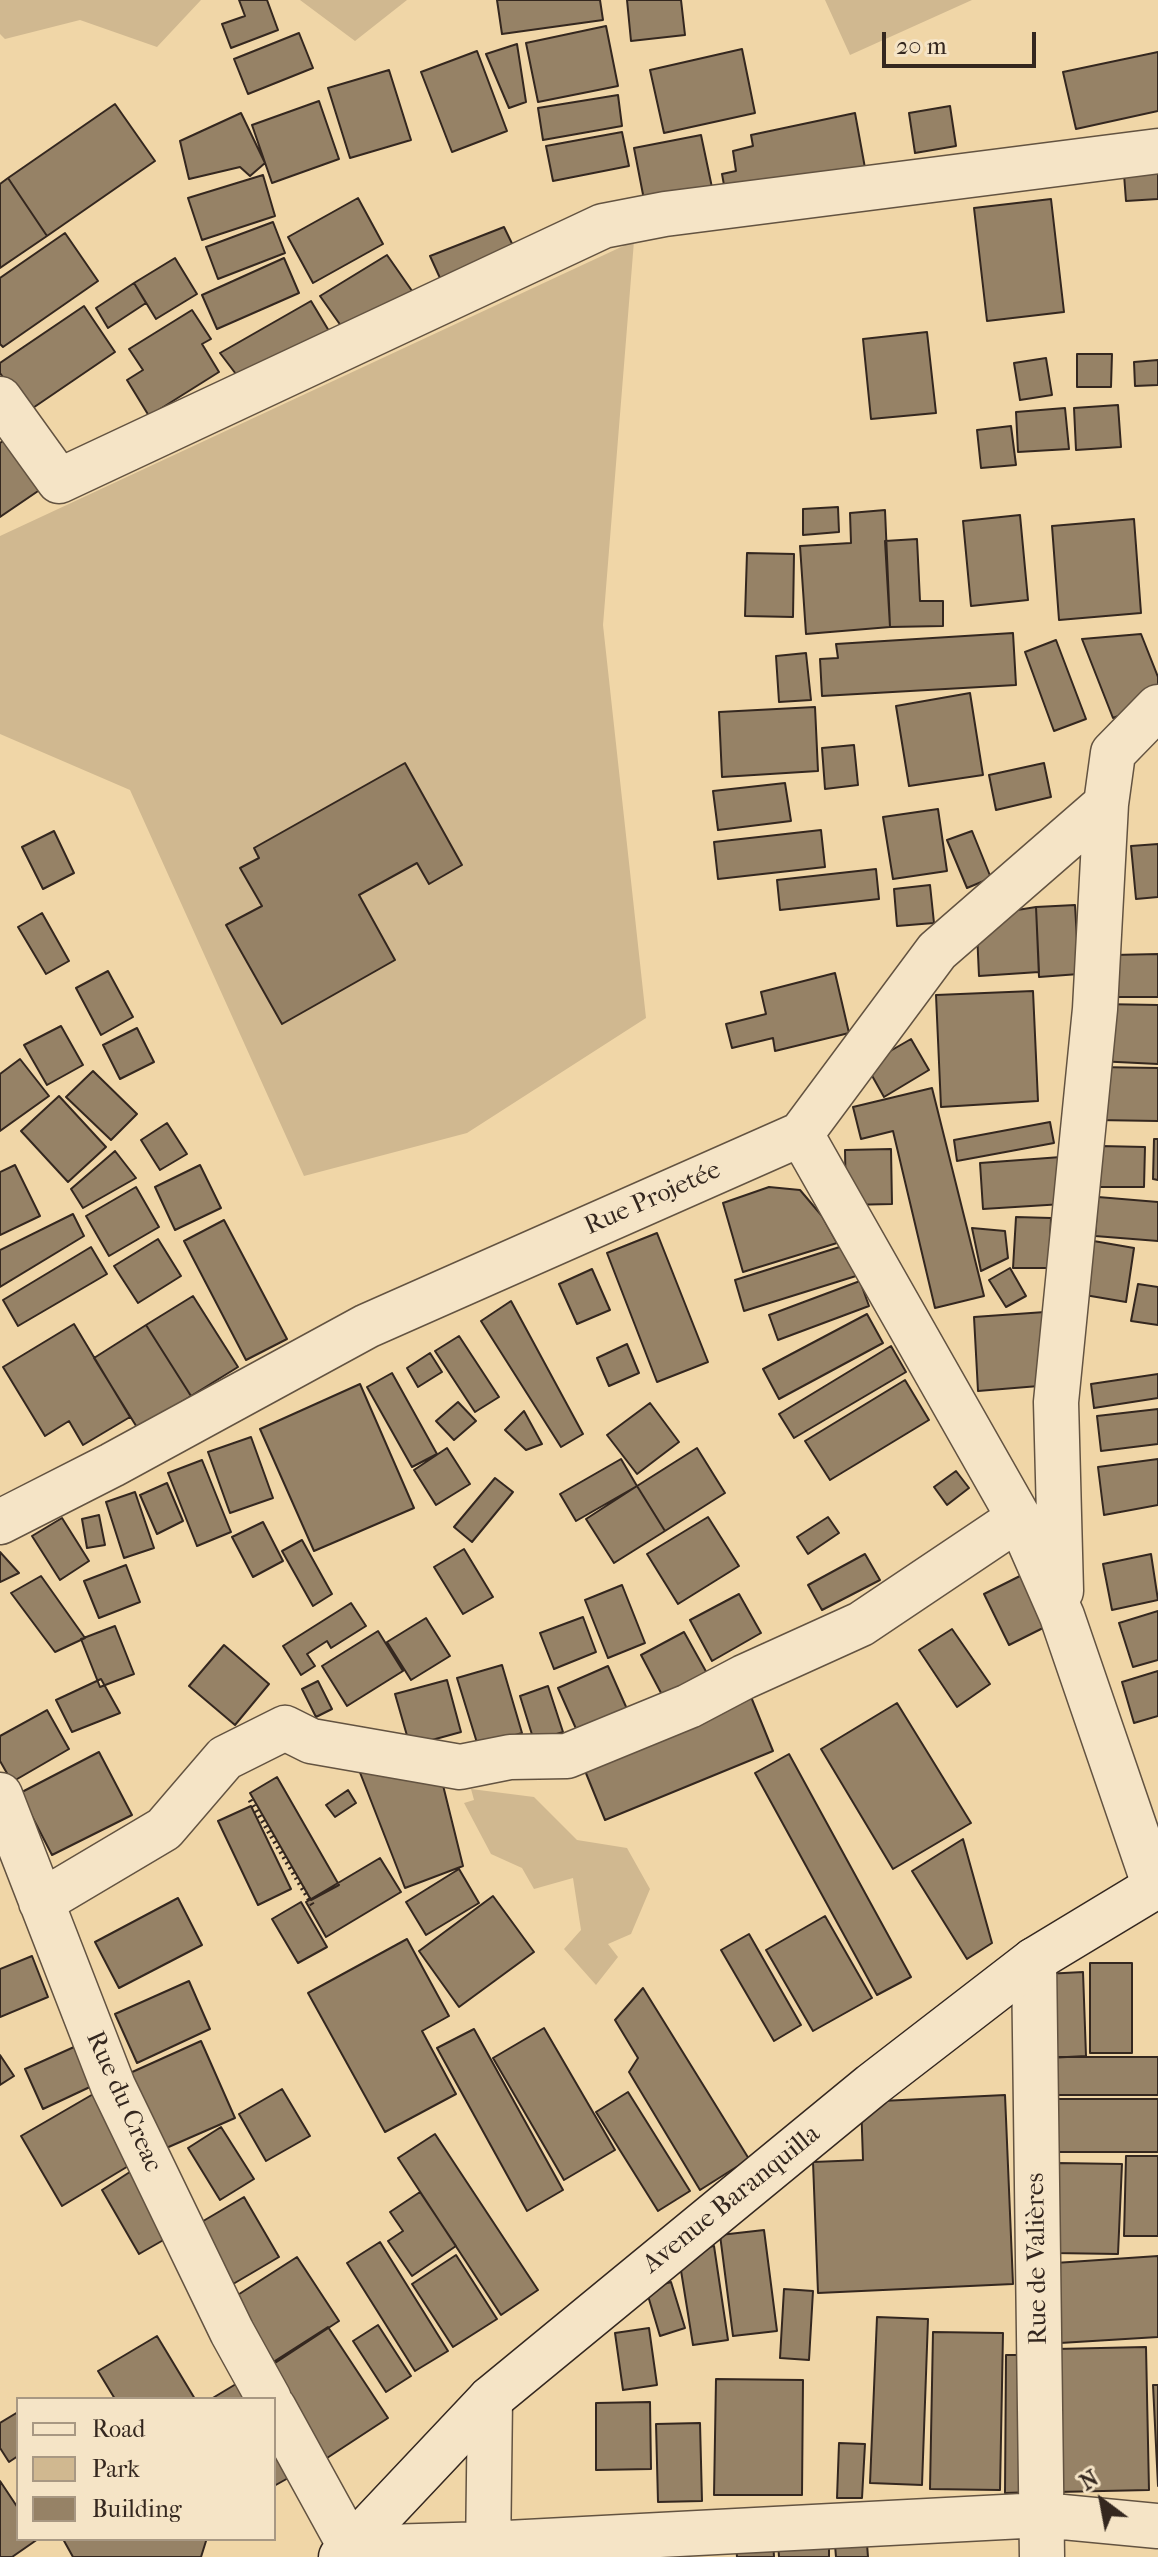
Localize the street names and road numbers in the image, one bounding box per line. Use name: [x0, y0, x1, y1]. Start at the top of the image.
street label: Rue Projetée: [580, 1155, 726, 1243]
street label: Rue du Creac: [78, 2027, 168, 2177]
street label: Avenue Baranquilla: [637, 2119, 827, 2281]
street label: Rue de Valières: [1021, 2173, 1055, 2345]

